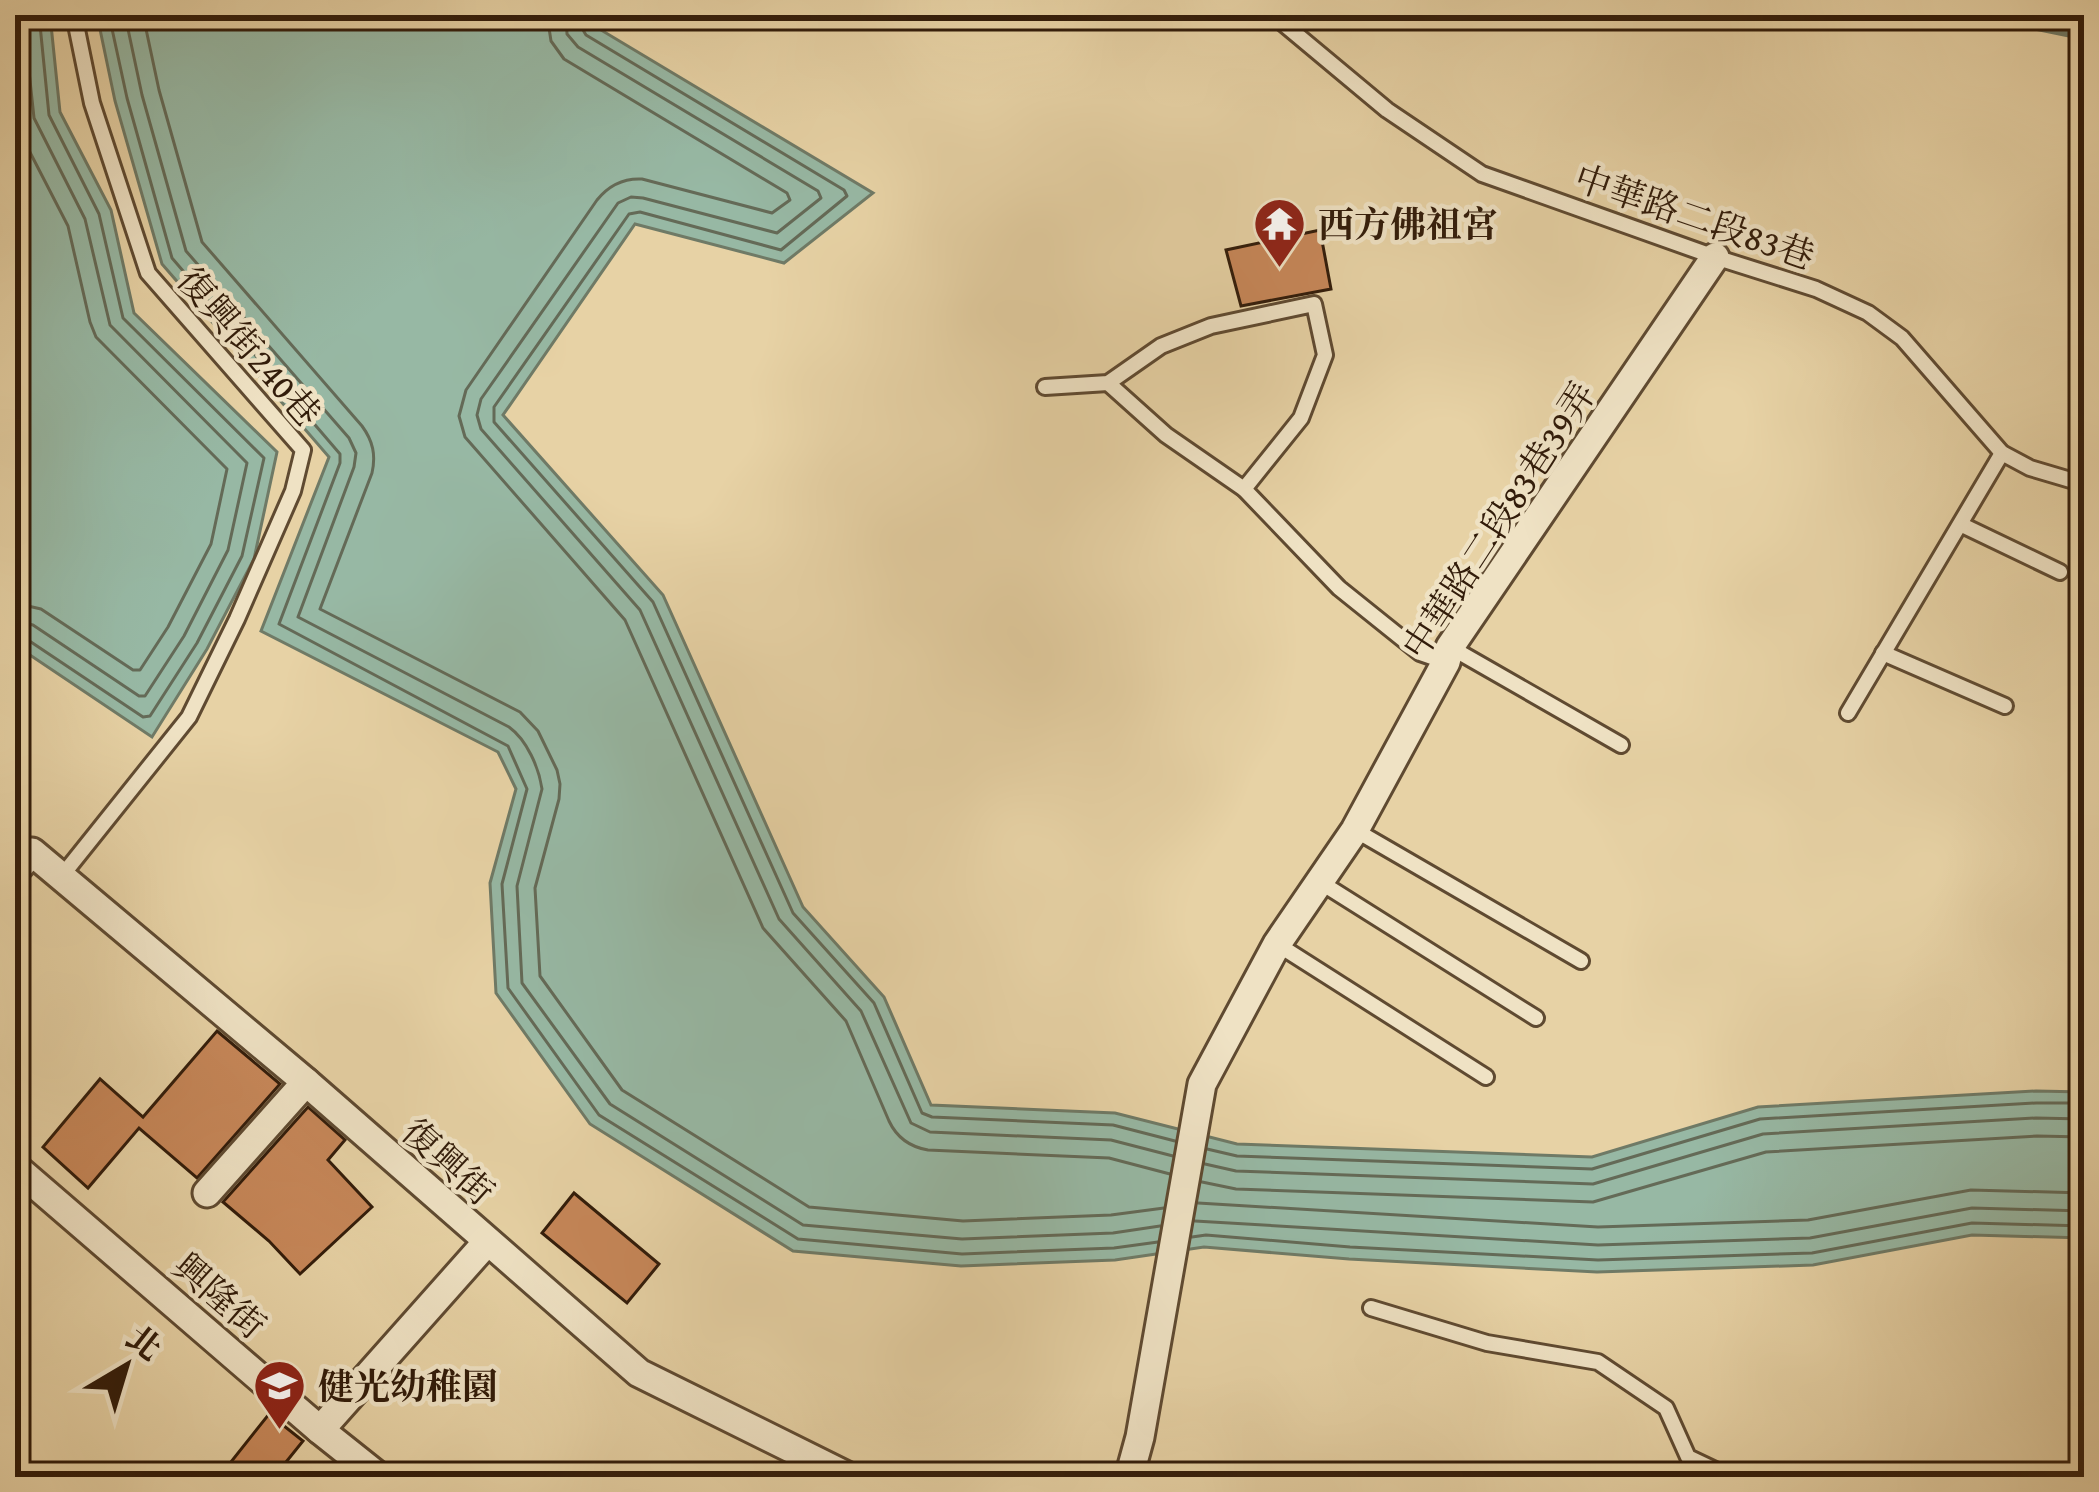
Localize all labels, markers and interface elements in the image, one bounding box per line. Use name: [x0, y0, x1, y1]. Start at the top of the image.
street label: 中華路二段83巷: [1568, 150, 1822, 282]
temple icon: 西方佛祖宮: [1251, 195, 1307, 269]
place label: 西方佛祖宮: [1318, 197, 1498, 250]
street label: 復興街240巷: [166, 255, 334, 437]
street label: 中華路二段83巷39弄: [1388, 371, 1608, 669]
street label: 復興街: [391, 1105, 507, 1217]
street label: 興隆街: [162, 1240, 278, 1350]
north arrow: [66, 1306, 186, 1426]
text: 北: [117, 1313, 172, 1371]
school or university icon: 健光幼稚園: [251, 1357, 307, 1431]
place label: 健光幼稚園: [318, 1359, 498, 1412]

